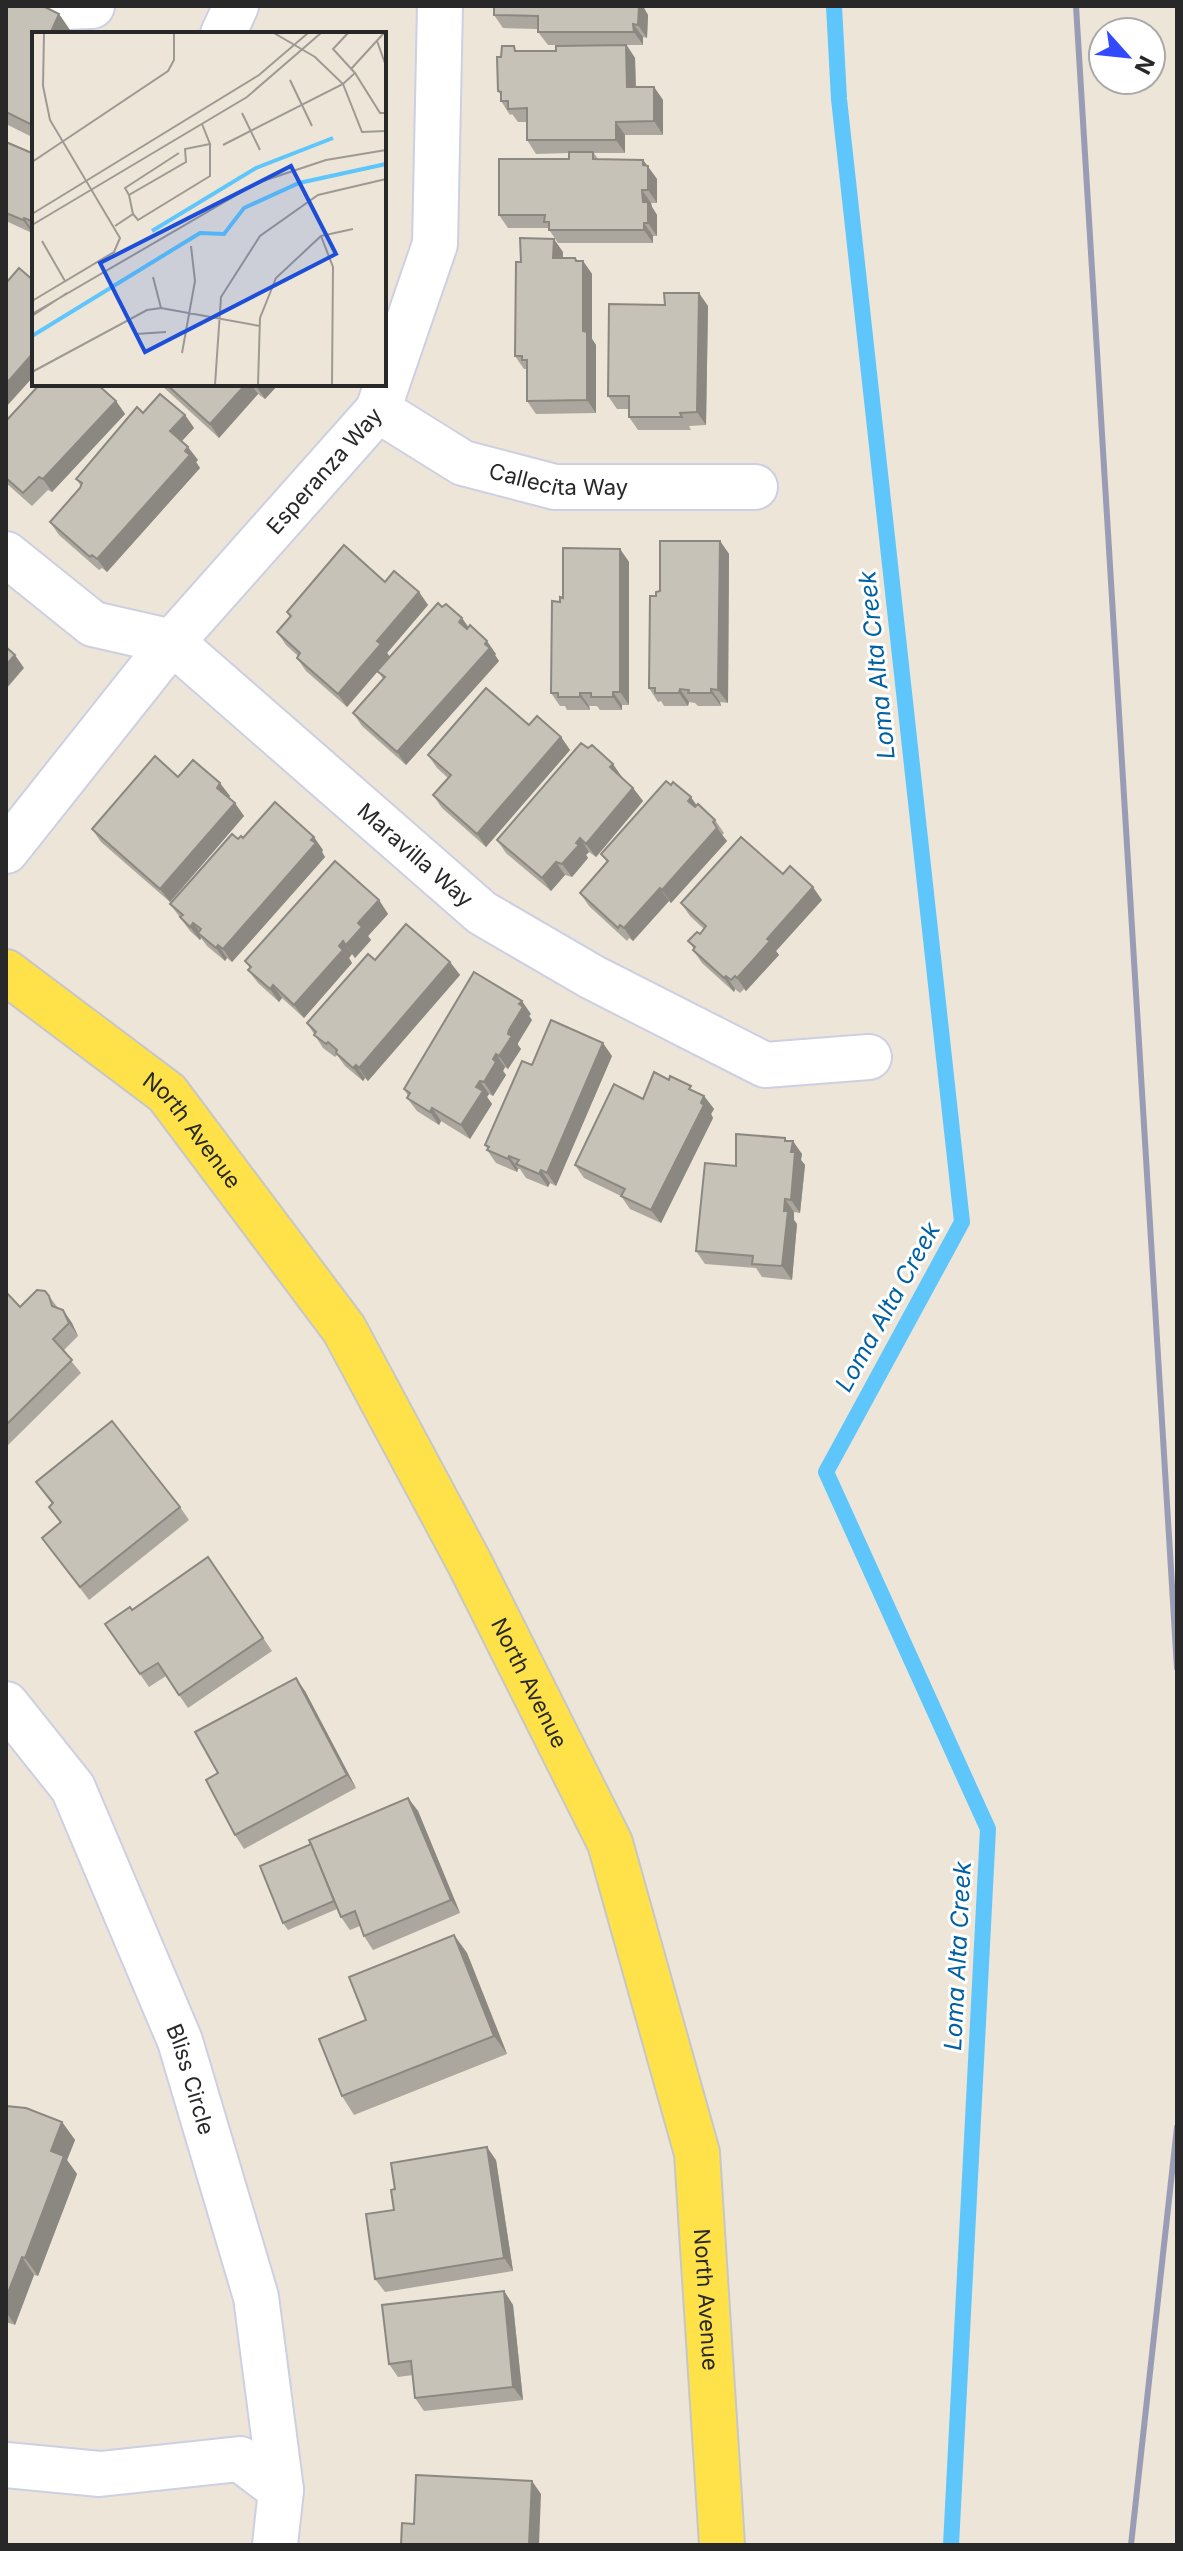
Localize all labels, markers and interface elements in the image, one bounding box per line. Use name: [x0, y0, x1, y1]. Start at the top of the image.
north arrow: [1087, 16, 1167, 96]
inset map: [32, 32, 386, 386]
text: N: [1129, 52, 1160, 78]
street label: Esperanza Way: [261, 402, 387, 539]
street label: Callecita Way: [486, 457, 628, 500]
water label: Loma Alta Creek: [852, 569, 901, 761]
street label: Maravilla Way: [352, 797, 478, 912]
street label: North Avenue: [138, 1067, 247, 1193]
water label: Loma Alta Creek: [829, 1216, 947, 1397]
street label: North Avenue: [486, 1613, 573, 1752]
water label: Loma Alta Creek: [938, 1860, 977, 2051]
street label: Bliss Circle: [161, 2020, 220, 2138]
street label: North Avenue: [689, 2228, 724, 2371]

